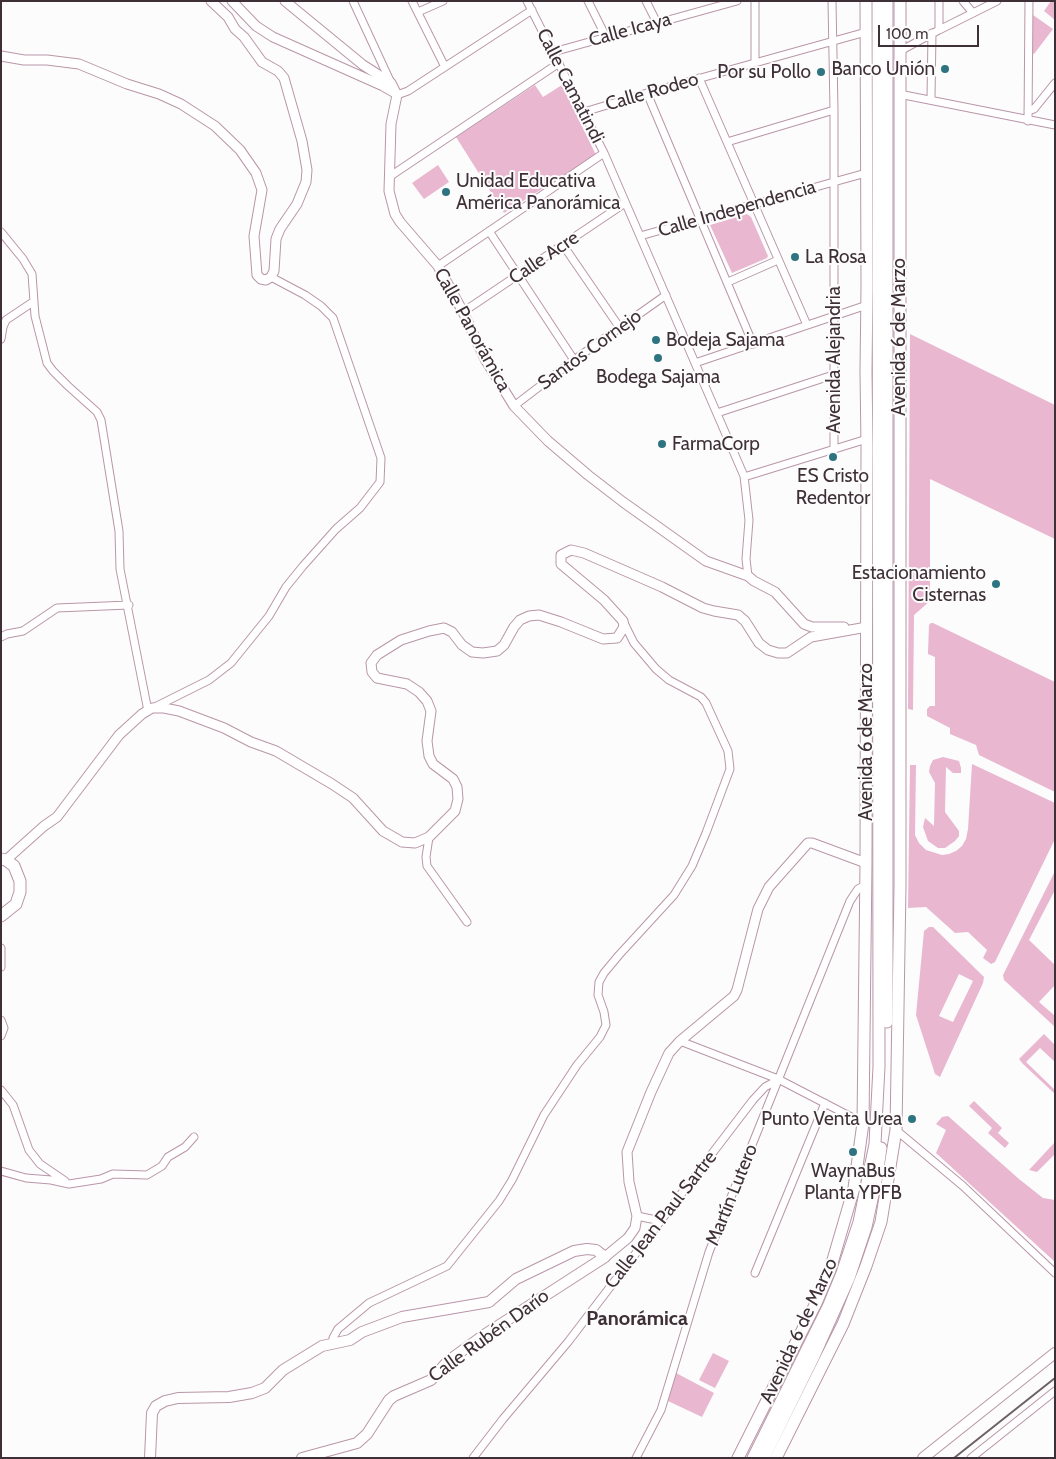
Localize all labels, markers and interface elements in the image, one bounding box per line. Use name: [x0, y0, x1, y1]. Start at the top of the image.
street label: Calle Icaya: [586, 8, 674, 52]
scale bar: [881, 15, 982, 47]
street label: Calle Camatindi: [531, 25, 609, 147]
text: 100 m: [886, 25, 928, 43]
place label: Banco Unión: [832, 58, 935, 80]
place label: Por su Pollo: [717, 61, 811, 83]
marker: Banco Unión: [939, 63, 951, 75]
marker: Por su Pollo: [815, 66, 827, 78]
street label: Calle Rodeo: [603, 68, 701, 116]
place label: Unidad Educativa América Panorámica: [456, 170, 620, 214]
street label: Calle Independencia: [656, 176, 818, 242]
marker: Unidad Educativa América Panorámica: [440, 186, 452, 198]
street label: Calle Acre: [505, 226, 583, 290]
place label: La Rosa: [805, 246, 866, 268]
marker: La Rosa: [789, 251, 801, 263]
street label: Avenida 6 de Marzo: [888, 258, 910, 416]
street label: Calle Panorámica: [429, 264, 515, 396]
street label: Avenida Alejandria: [823, 286, 845, 434]
street label: Santos Cornejo: [534, 305, 646, 395]
place label: Bodeja Sajama: [666, 329, 785, 351]
marker: Bodeja Sajama: [650, 334, 662, 346]
marker: Bodega Sajama: [652, 352, 664, 364]
place label: Bodega Sajama: [596, 366, 720, 388]
place label: FarmaCorp: [672, 433, 760, 455]
marker: FarmaCorp: [656, 438, 668, 450]
marker: ES Cristo Redentor: [827, 451, 839, 463]
place label: ES Cristo Redentor: [796, 465, 870, 509]
place label: Estacionamiento Cisternas: [852, 562, 986, 606]
marker: Estacionamiento Cisternas: [990, 578, 1002, 590]
street label: Avenida 6 de Marzo: [855, 663, 877, 821]
place label: Punto Venta Urea: [761, 1108, 902, 1130]
marker: Punto Venta Urea: [906, 1113, 918, 1125]
street label: Martín Lutero: [701, 1141, 763, 1249]
marker: WaynaBus Planta YPFB: [847, 1146, 859, 1158]
street label: Calle Jean Paul Sartre: [600, 1147, 722, 1293]
place label: WaynaBus Planta YPFB: [804, 1160, 902, 1204]
street label: Avenida 6 de Marzo: [755, 1255, 843, 1407]
street label: Calle Rubén Darío: [424, 1285, 554, 1387]
district label: Panorámica: [586, 1307, 688, 1331]

